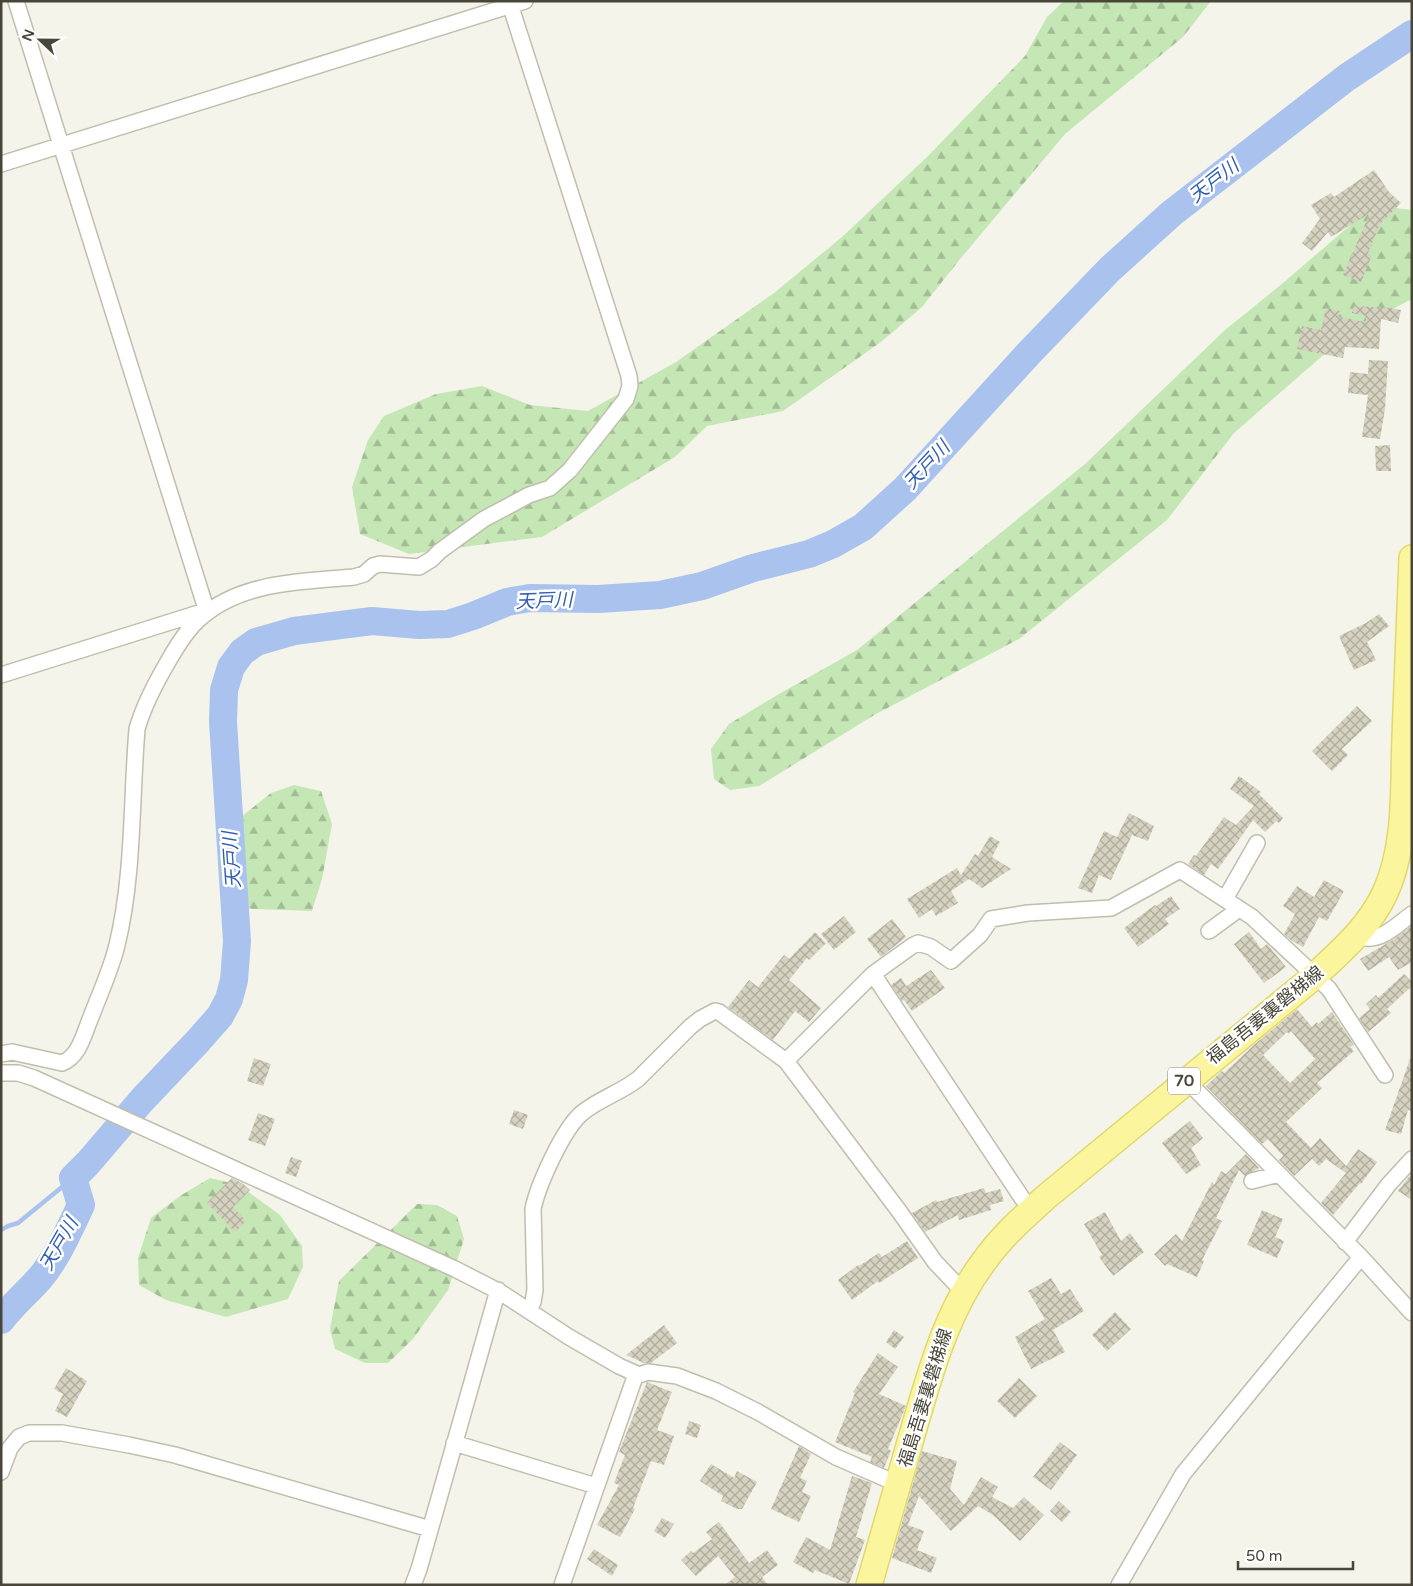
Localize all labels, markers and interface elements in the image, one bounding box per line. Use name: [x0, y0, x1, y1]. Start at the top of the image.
north arrow: [15, 15, 65, 65]
text: N: [18, 27, 38, 44]
water label: 天戸川: [1185, 154, 1245, 207]
water label: 天戸川: [900, 435, 956, 493]
water label: 天戸川: [515, 589, 575, 613]
water label: 天戸川: [219, 829, 245, 889]
street label: 福島吾妻裏磐梯線: [1202, 961, 1328, 1069]
road number: 70: [1168, 1068, 1200, 1094]
water label: 天戸川: [35, 1212, 84, 1274]
street label: 福島吾妻裏磐梯線: [893, 1326, 957, 1470]
scale bar: [1238, 1538, 1353, 1570]
text: 50 m: [1246, 1547, 1283, 1565]

